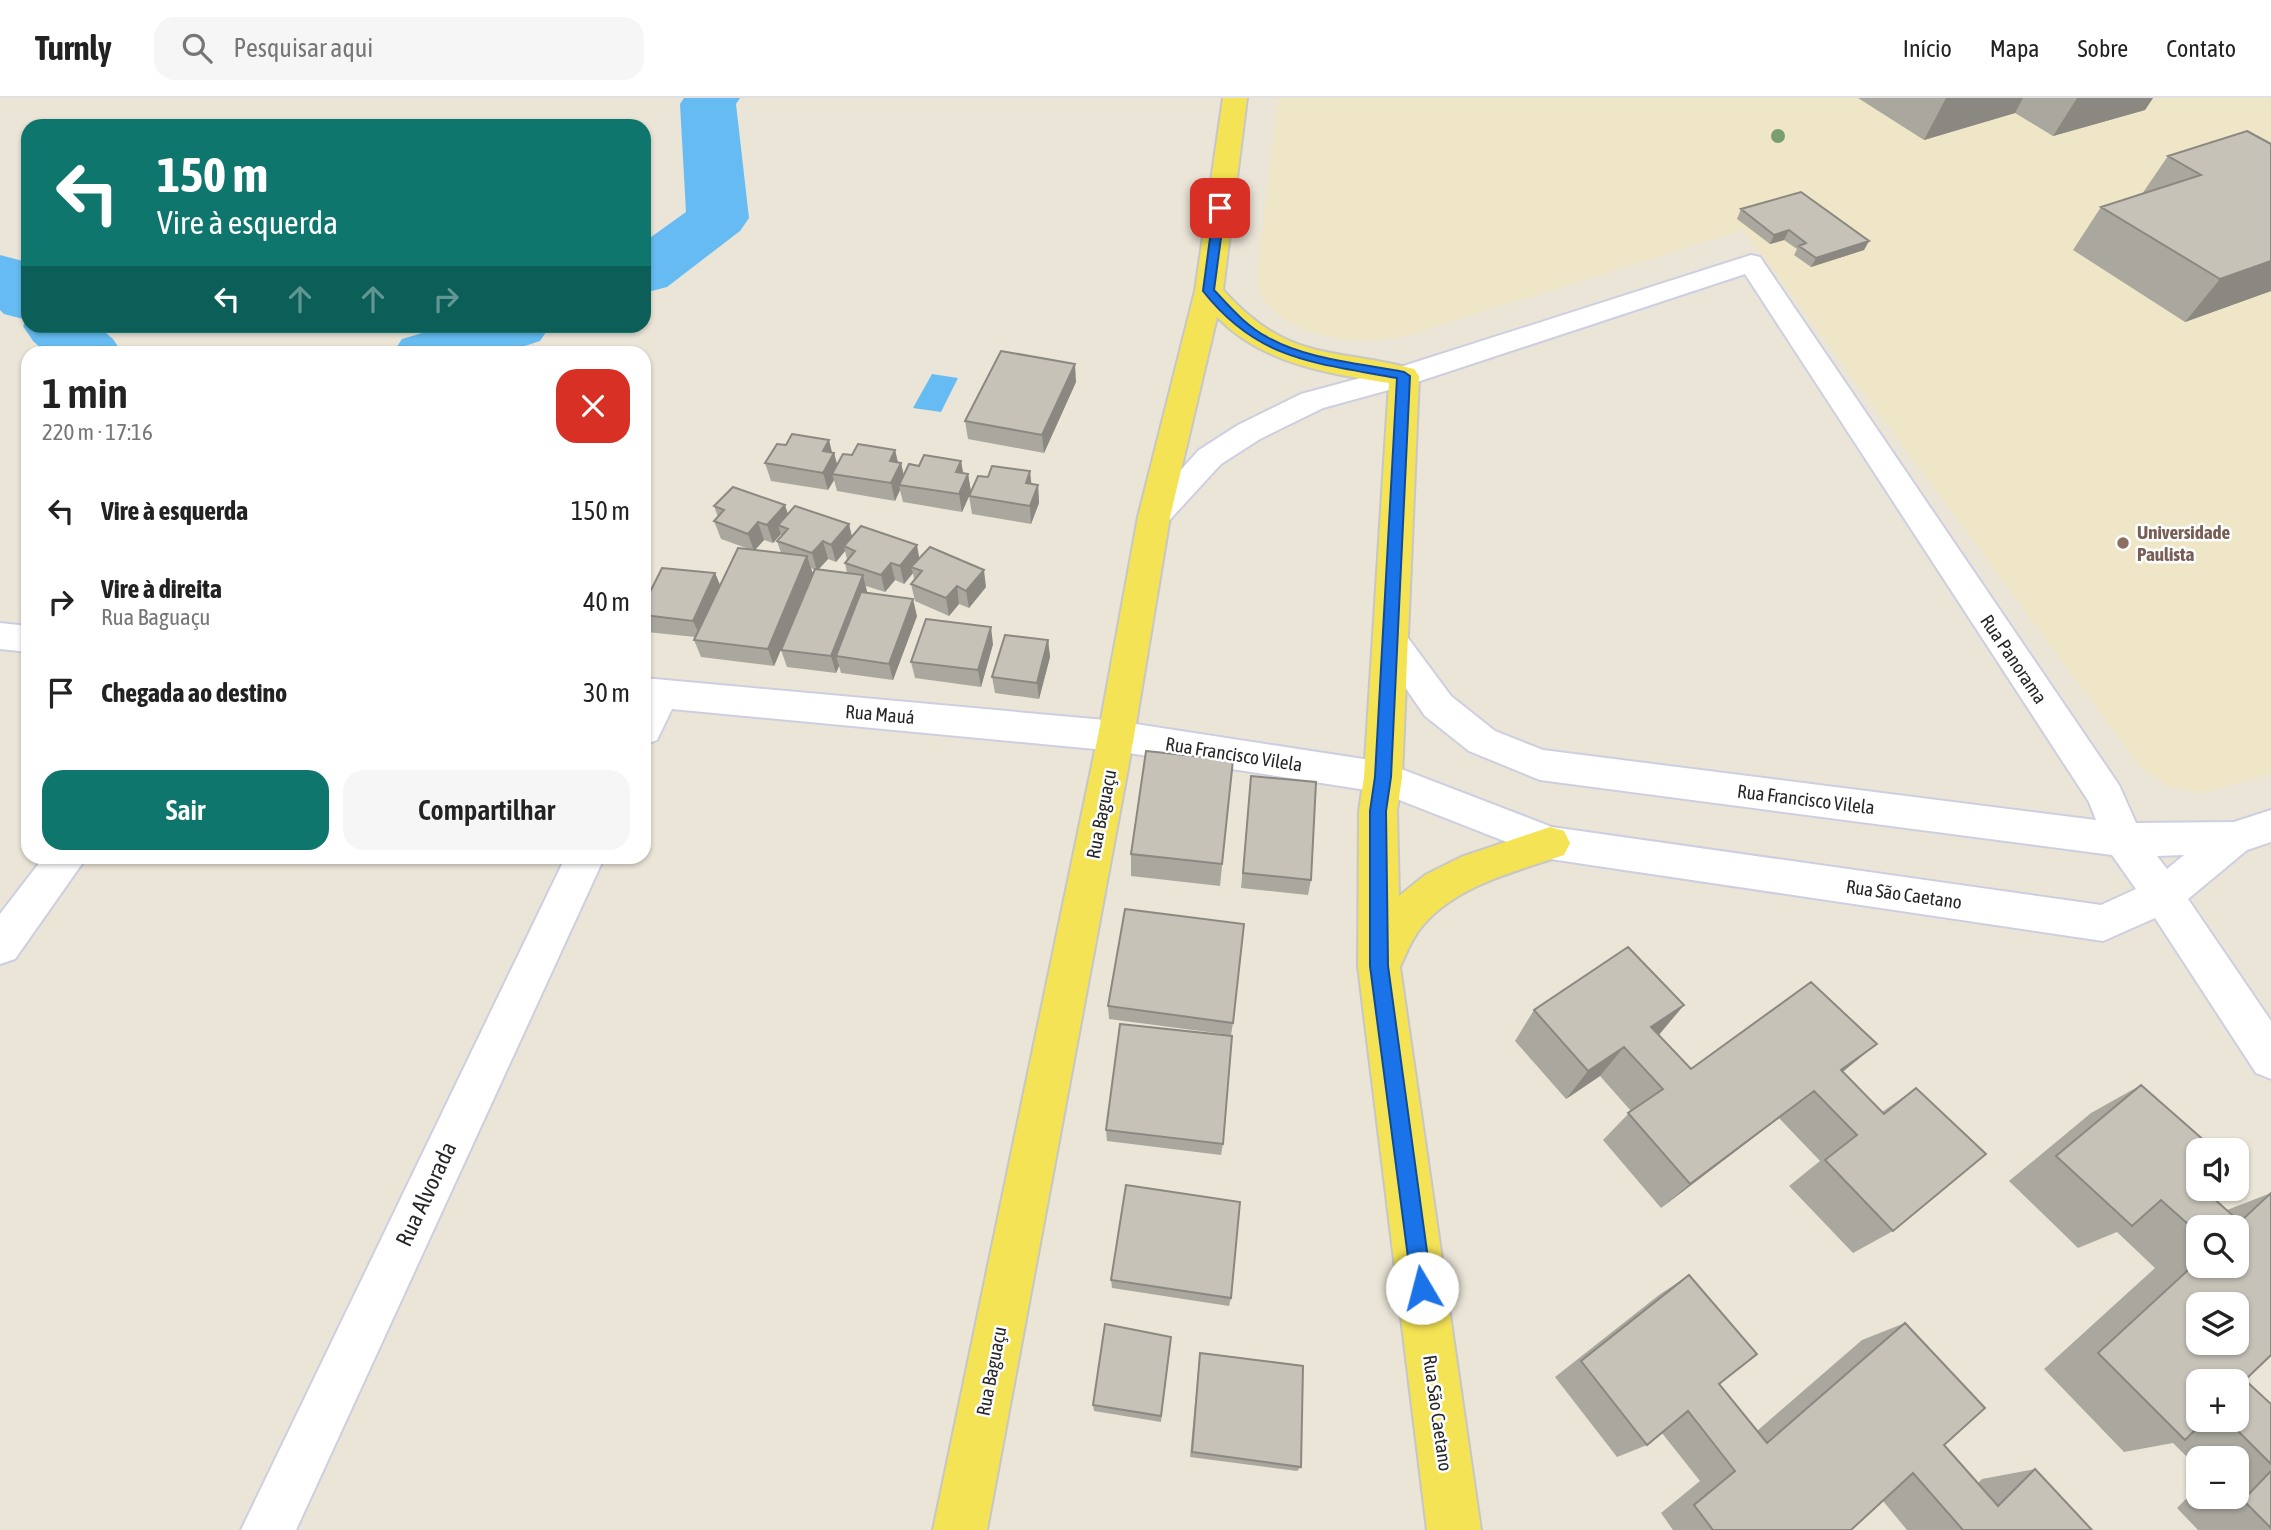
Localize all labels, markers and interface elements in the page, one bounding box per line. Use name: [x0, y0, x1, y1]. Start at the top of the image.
search box: [154, 17, 644, 80]
text: Turnly: [35, 29, 112, 67]
icon: search: [178, 29, 216, 67]
text: Pesquisar aqui: [234, 33, 373, 63]
text: Início: [1903, 35, 1952, 62]
text: Mapa: [1990, 35, 2040, 62]
text: Sobre: [2078, 35, 2128, 62]
text: Contato: [2166, 35, 2236, 62]
text: 150 m: [157, 146, 268, 202]
icon: left: [42, 147, 133, 238]
pin: [1190, 178, 1250, 238]
icon: arrive: [1201, 189, 1239, 227]
text: Vire à esquerda: [157, 204, 338, 241]
icon: left: [208, 280, 246, 318]
icon: ahead: [281, 280, 319, 318]
icon: ahead: [354, 280, 392, 318]
icon: right: [427, 280, 465, 318]
text: 1 min: [42, 369, 128, 417]
button: close: [556, 369, 630, 443]
text: 220 m · 17:16: [42, 419, 153, 445]
icon: left: [42, 492, 80, 530]
text: Vire à esquerda: [101, 496, 248, 526]
text: 150 m: [571, 496, 630, 526]
place label: Universidade Paulista: [2137, 521, 2231, 565]
marker: Universidade Paulista: [2115, 535, 2131, 551]
text: Vire à direita: [101, 574, 222, 604]
icon: right: [42, 583, 80, 621]
text: 40 m: [583, 587, 630, 617]
text: Rua Baguaçu: [101, 604, 210, 630]
street label: Rua Panorama: [1976, 610, 2052, 708]
icon: arrive: [42, 674, 80, 712]
text: Chegada ao destino: [101, 678, 287, 708]
text: 30 m: [583, 678, 630, 708]
street label: Rua Mauá: [844, 700, 916, 728]
street label: Rua Francisco Vilela: [1164, 732, 1304, 776]
street label: Rua Baguaçu: [1082, 768, 1120, 860]
button: Sair: [42, 770, 329, 850]
button: Compartilhar: [343, 770, 630, 850]
street label: Rua Francisco Vilela: [1736, 780, 1876, 818]
street label: Rua São Caetano: [1845, 875, 1963, 913]
street label: Rua Alvorada: [390, 1138, 462, 1250]
map controls: [2186, 1138, 2249, 1509]
button: sound: [2186, 1138, 2249, 1201]
button: search: [2186, 1215, 2249, 1278]
position arrow: [1385, 1251, 1459, 1325]
button: layers: [2186, 1292, 2249, 1355]
street label: Rua Baguaçu: [972, 1325, 1010, 1417]
street label: Rua São Caetano: [1419, 1354, 1457, 1472]
button: +: [2186, 1369, 2249, 1432]
button: −: [2186, 1446, 2249, 1509]

